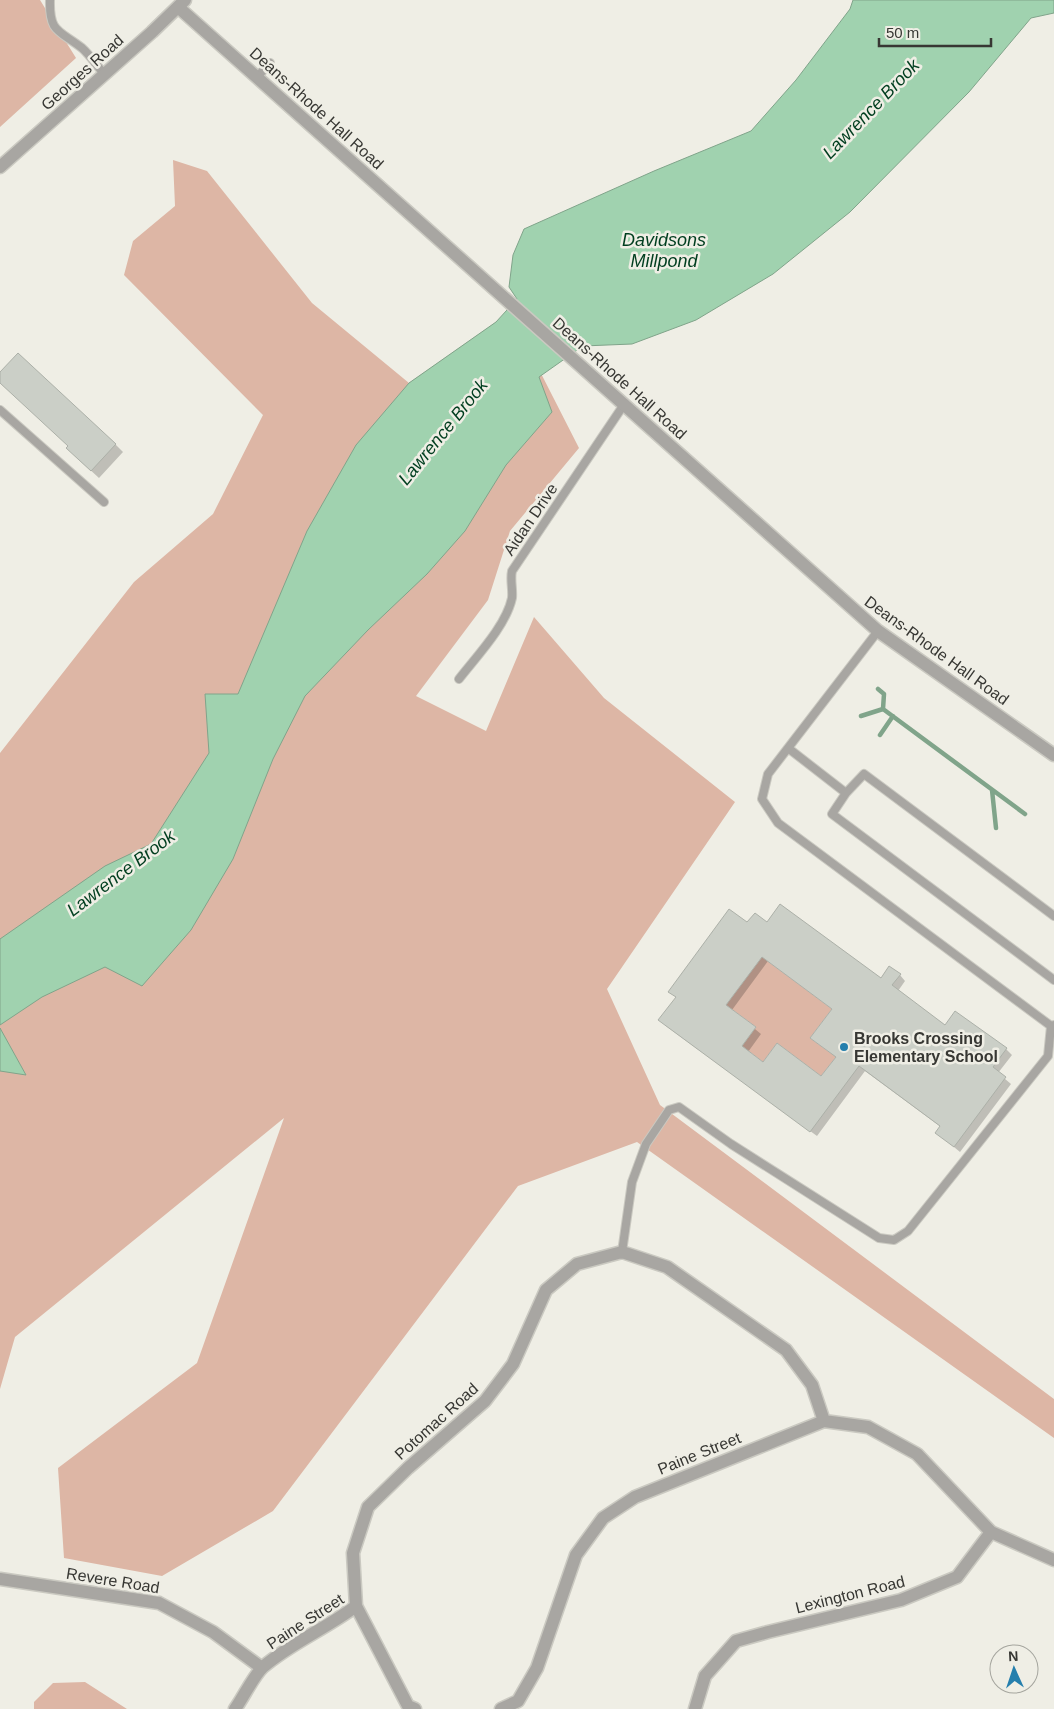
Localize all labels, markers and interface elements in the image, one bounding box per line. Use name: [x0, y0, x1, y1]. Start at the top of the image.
scale bar: [879, 15, 992, 47]
text: 50 m: [886, 24, 919, 41]
street label: Georges Road: [38, 31, 127, 114]
street label: Deans-Rhode Hall Road: [247, 44, 387, 173]
water label: Lawrence Brook: [819, 55, 924, 163]
water label: Davidsons Millpond: [622, 230, 706, 271]
street label: Deans-Rhode Hall Road: [550, 314, 690, 443]
water label: Lawrence Brook: [394, 374, 492, 489]
street label: Aidan Drive: [500, 480, 561, 558]
street label: Deans-Rhode Hall Road: [862, 593, 1012, 708]
water label: Lawrence Brook: [63, 825, 180, 920]
place label: Brooks Crossing Elementary School: [854, 1030, 998, 1065]
marker: Brooks Crossing Elementary School: [838, 1041, 850, 1053]
street label: Potomac Road: [391, 1380, 481, 1463]
street label: Paine Street: [655, 1429, 744, 1478]
street label: Revere Road: [65, 1565, 161, 1596]
street label: Lexington Road: [794, 1573, 907, 1616]
street label: Paine Street: [264, 1590, 347, 1653]
north arrow: [989, 1644, 1039, 1694]
text: N: [1008, 1648, 1019, 1664]

